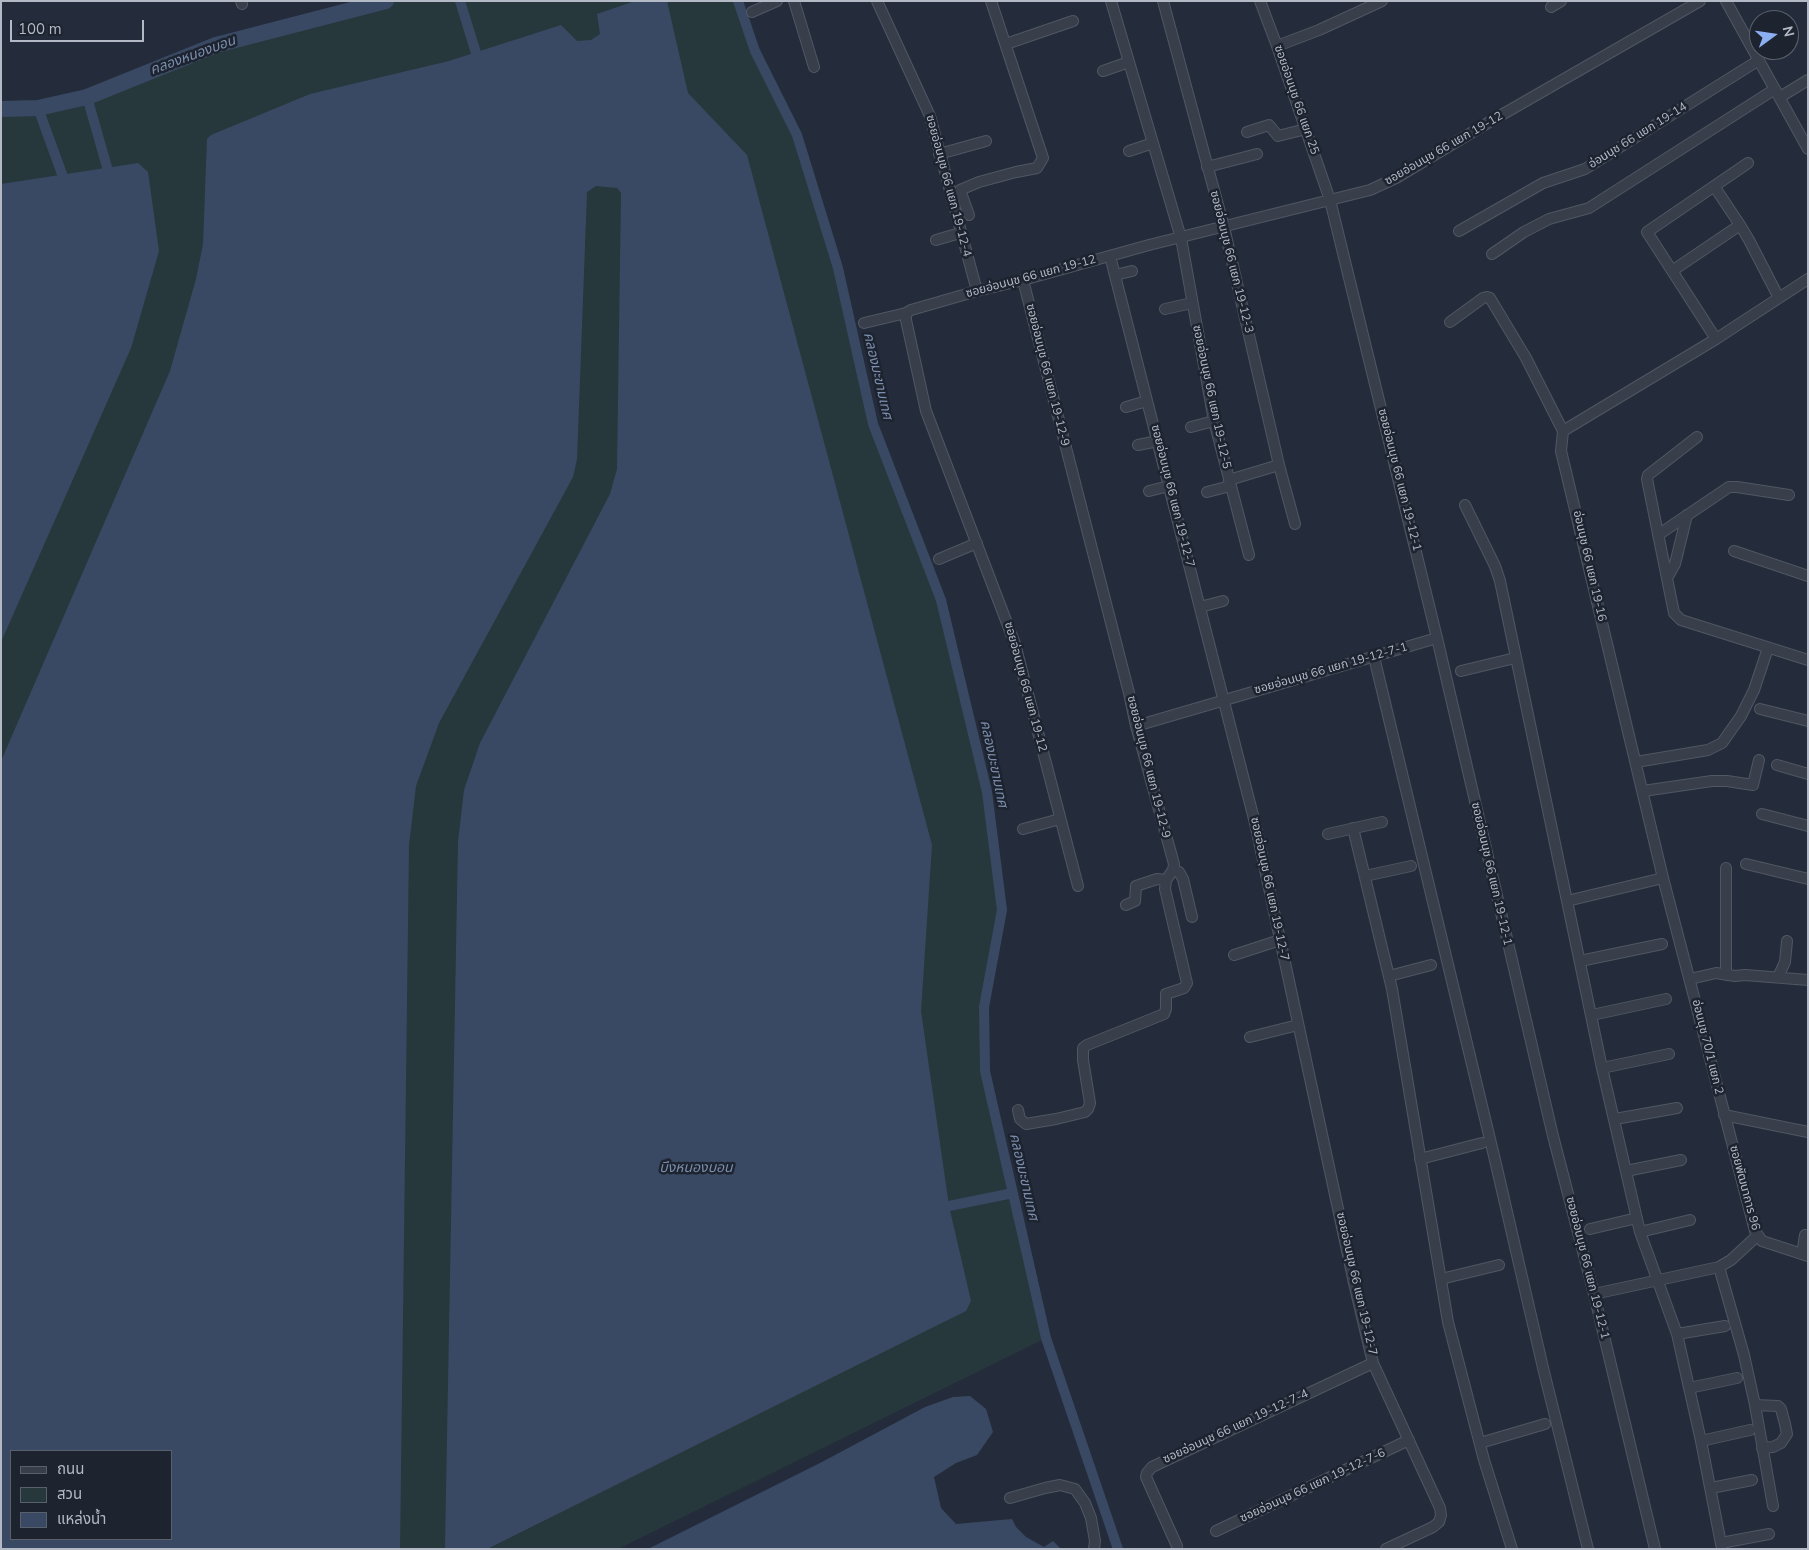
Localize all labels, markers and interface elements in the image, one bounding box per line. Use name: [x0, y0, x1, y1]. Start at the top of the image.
scale bar: [12, 10, 146, 42]
north arrow: [1749, 10, 1799, 60]
text: 100 m: [18, 19, 62, 39]
text: N: [1778, 24, 1799, 39]
water label: คลองหนองบอน: [148, 33, 238, 79]
street label: ซอยอ่อนนุช 66 แยก 25: [1271, 43, 1321, 157]
street label: อ่อนนุช 66 แยก 19-14: [1586, 100, 1690, 172]
street label: ซอยอ่อนนุช 66 แยก 19-12: [1382, 109, 1506, 189]
street label: ซอยอ่อนนุช 66 แยก 19-12-4: [922, 113, 974, 259]
street label: ซอยอ่อนนุช 66 แยก 19-12-3: [1206, 189, 1256, 335]
street label: ซอยอ่อนนุช 66 แยก 19-12: [964, 253, 1098, 301]
street label: ซอยอ่อนนุช 66 แยก 19-12-9: [1022, 302, 1072, 448]
street label: ซอยอ่อนนุช 66 แยก 19-12-5: [1189, 324, 1233, 470]
water label: คลองมะขามเทศ: [859, 331, 895, 421]
street label: ซอยอ่อนนุช 66 แยก 19-12-1: [1374, 407, 1424, 553]
street label: ซอยอ่อนนุช 66 แยก 19-12-7: [1147, 423, 1197, 569]
street label: อ่อนนุช 66 แยก 19-16: [1569, 509, 1609, 623]
street label: ซอยอ่อนนุช 66 แยก 19-12: [1001, 620, 1049, 754]
street label: ซอยอ่อนนุช 66 แยก 19-12-7-1: [1253, 640, 1409, 698]
street label: ซอยอ่อนนุช 66 แยก 19-12-9: [1123, 694, 1173, 840]
water label: คลองมะขามเทศ: [976, 719, 1010, 809]
street label: ซอยอ่อนนุช 66 แยก 19-12-1: [1468, 801, 1514, 947]
street label: ซอยอ่อนนุช 66 แยก 19-12-7: [1247, 816, 1291, 962]
street label: อ่อนนุช 70/1 แยก 2: [1688, 998, 1726, 1096]
water label: คลองมะขามเทศ: [1005, 1132, 1041, 1222]
street label: ซอยพัฒนาการ 96: [1726, 1144, 1762, 1232]
water label: บึงหนองบอน: [659, 1161, 733, 1177]
street label: ซอยอ่อนนุช 66 แยก 19-12-1: [1562, 1195, 1612, 1341]
street label: ซอยอ่อนนุช 66 แยก 19-12-7: [1333, 1211, 1379, 1357]
street label: ซอยอ่อนนุช 66 แยก 19-12-7-4: [1161, 1387, 1311, 1467]
street label: ซอยอ่อนนุช 66 แยก 19-12-7-6: [1238, 1446, 1388, 1526]
legend: [10, 1450, 172, 1540]
text: ถนน: [57, 1459, 84, 1479]
text: สวน: [57, 1484, 82, 1504]
text: แหล่งน้ำ: [57, 1509, 106, 1529]

